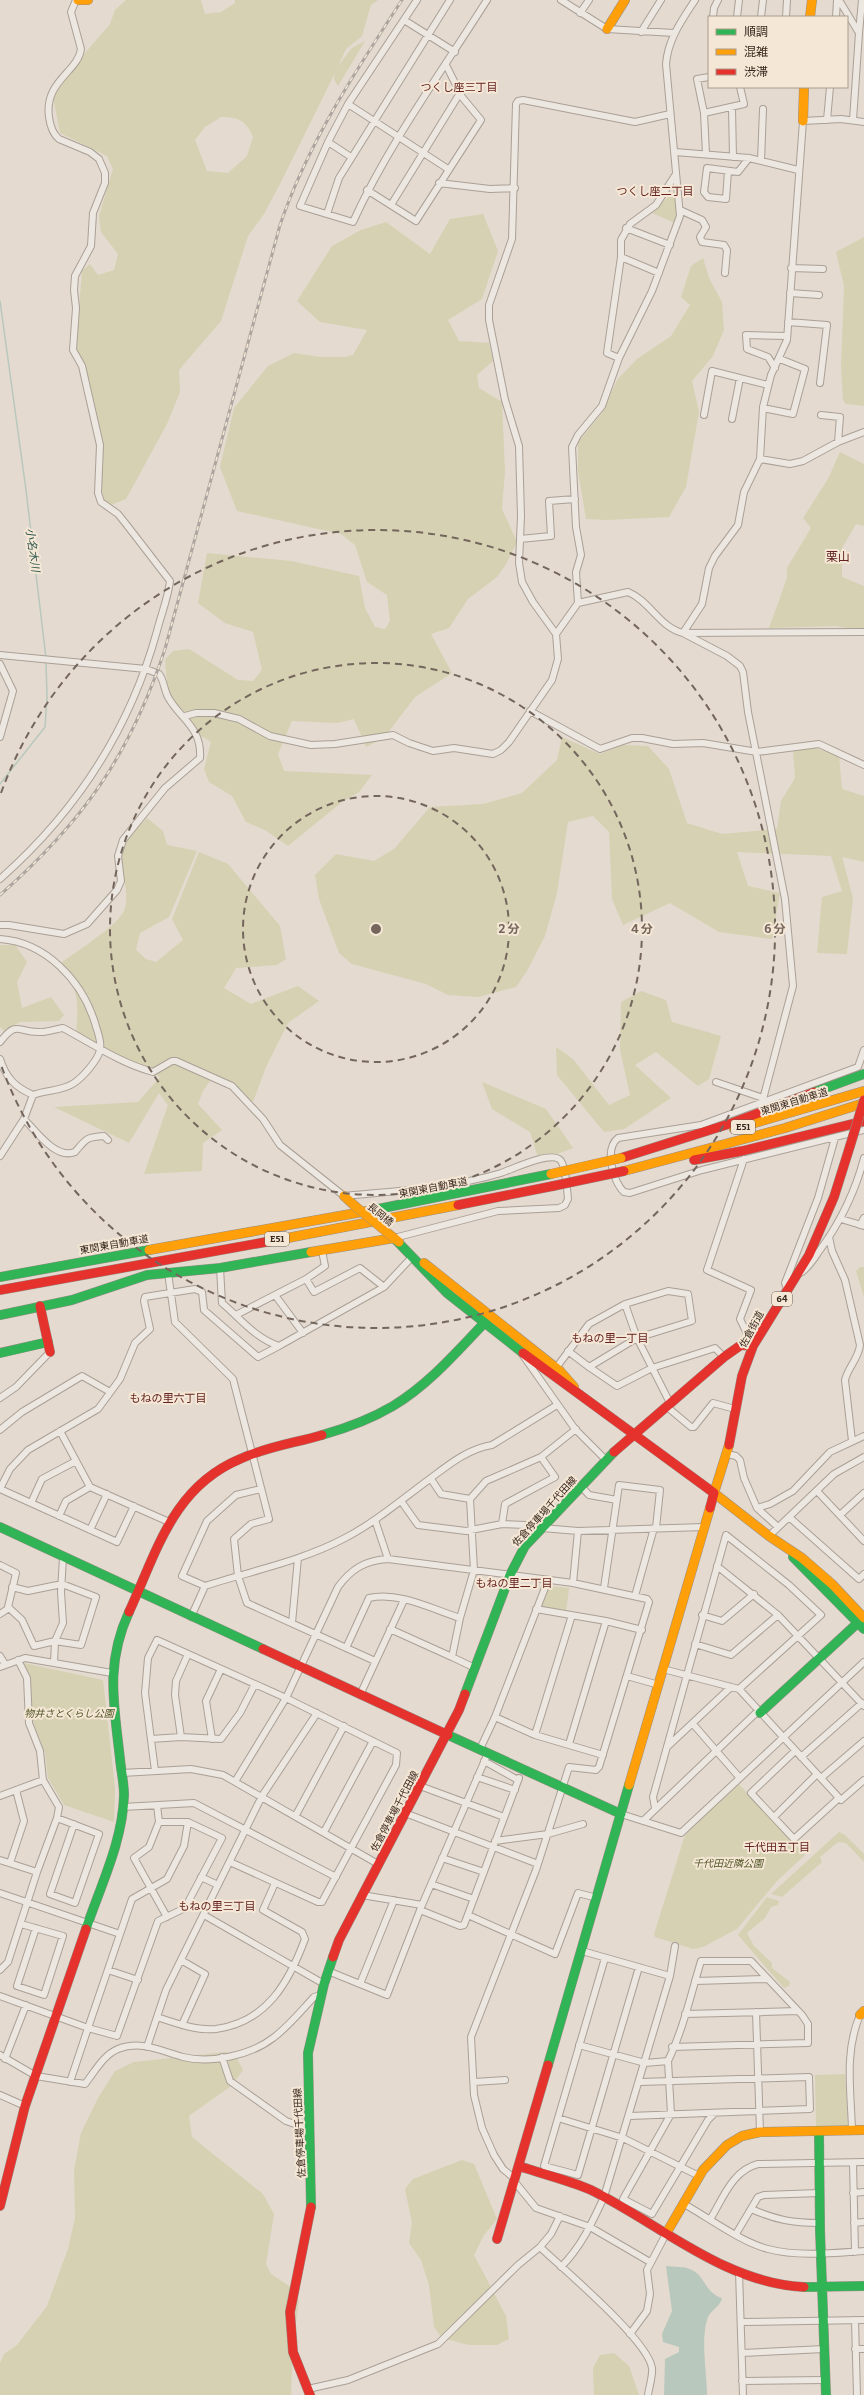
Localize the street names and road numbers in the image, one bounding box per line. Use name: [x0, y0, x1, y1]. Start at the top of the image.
street label: 東関東自動車道: [759, 1086, 830, 1118]
road number: E51: [731, 1120, 755, 1134]
street label: 東関東自動車道: [398, 1175, 469, 1201]
street label: 長岡橋: [365, 1201, 396, 1229]
road number: E51: [265, 1232, 289, 1246]
street label: 東関東自動車道: [79, 1233, 150, 1257]
road number: 64: [772, 1292, 792, 1306]
street label: 佐倉街道: [737, 1309, 767, 1350]
street label: 佐倉停車場千代田線: [510, 1474, 579, 1549]
street label: 佐倉停車場千代田線: [368, 1769, 421, 1854]
street label: 佐倉停車場千代田線: [292, 2088, 308, 2178]

